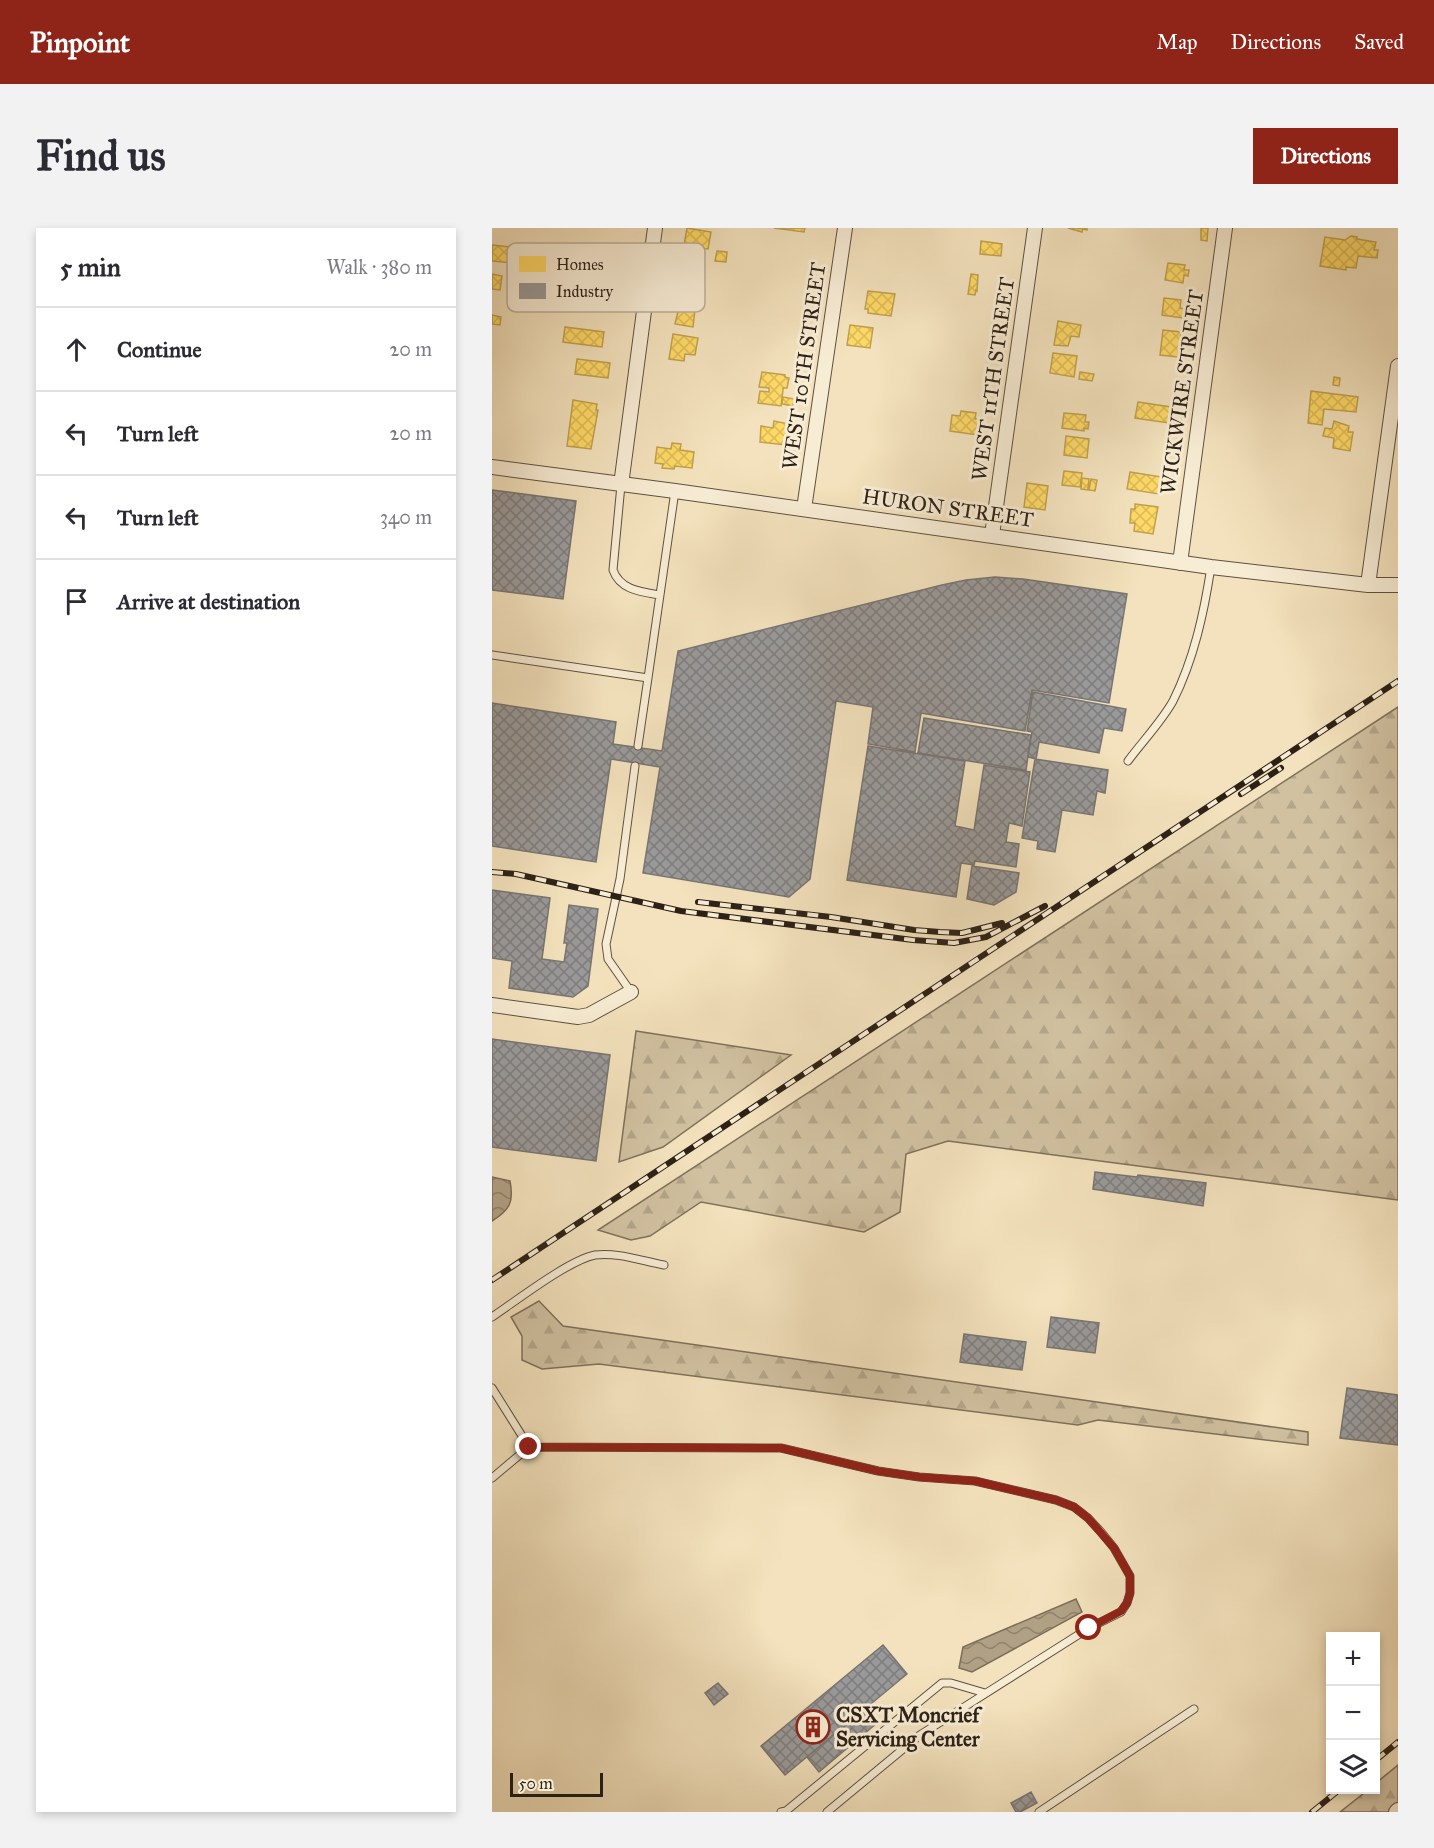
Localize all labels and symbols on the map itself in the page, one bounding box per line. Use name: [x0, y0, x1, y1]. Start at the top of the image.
legend: [507, 243, 705, 312]
text: Homes: [556, 255, 604, 274]
street label: WEST 10TH STREET: [777, 261, 831, 471]
street label: WEST 11TH STREET: [966, 275, 1020, 483]
text: Industry: [556, 282, 614, 301]
street label: WICKWIRE STREET: [1155, 288, 1209, 496]
street label: HURON STREET: [861, 483, 1035, 533]
route end: [515, 1433, 541, 1459]
route start: [1075, 1614, 1101, 1640]
place label: CSXT Moncrief Servicing Center: [836, 1702, 983, 1752]
building icon: CSXT Moncrief Servicing Center: [795, 1709, 831, 1745]
scale bar: [510, 1770, 603, 1798]

